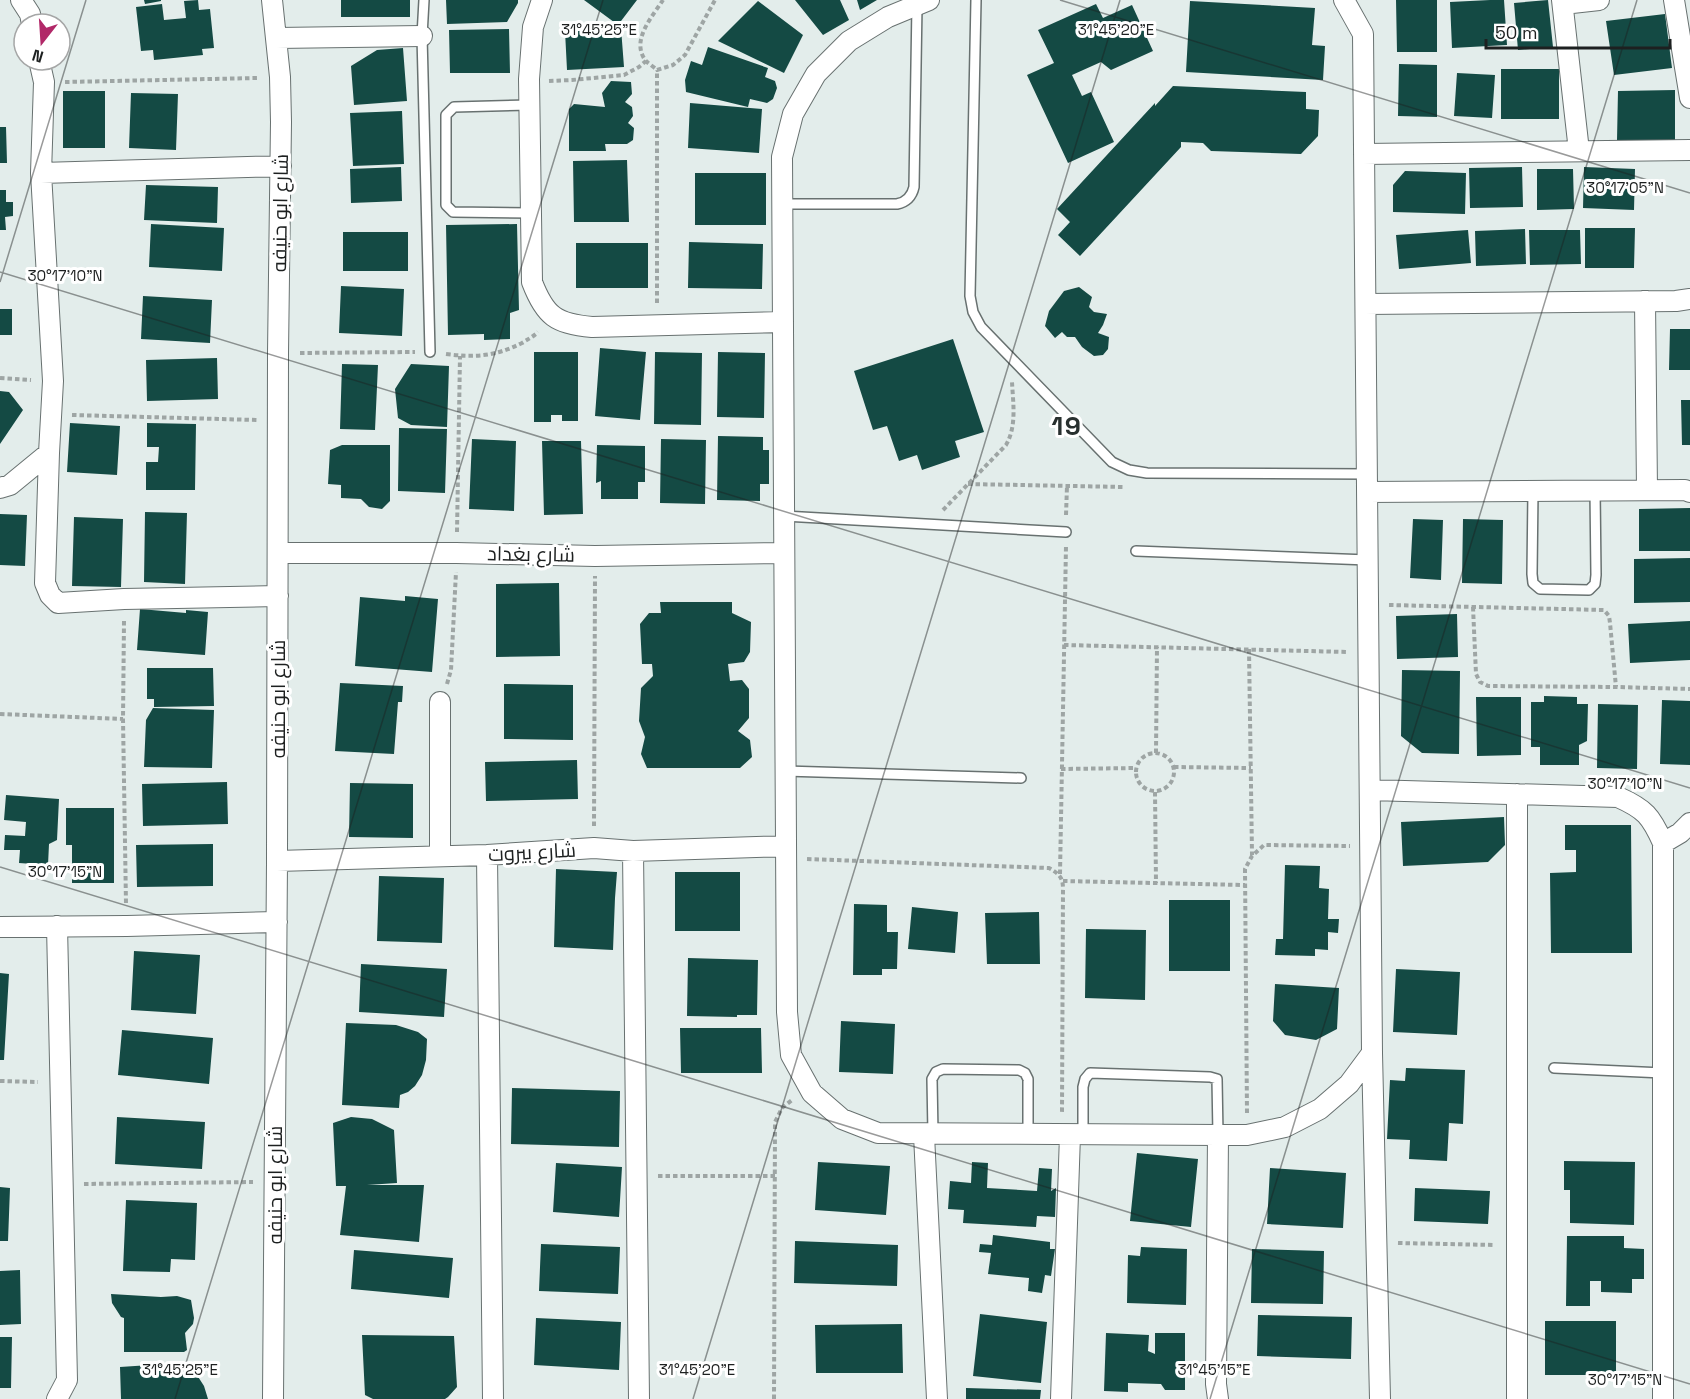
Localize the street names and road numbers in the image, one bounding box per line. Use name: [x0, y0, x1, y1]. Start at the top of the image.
street label: شارع ابو حنيفه: [266, 154, 295, 272]
street label: شارع بغداد: [487, 540, 575, 569]
street label: شارع ابو حنيفه: [265, 640, 292, 758]
street label: شارع بيروت: [487, 837, 577, 868]
street label: شارع ابو حنيفه: [262, 1126, 289, 1244]

